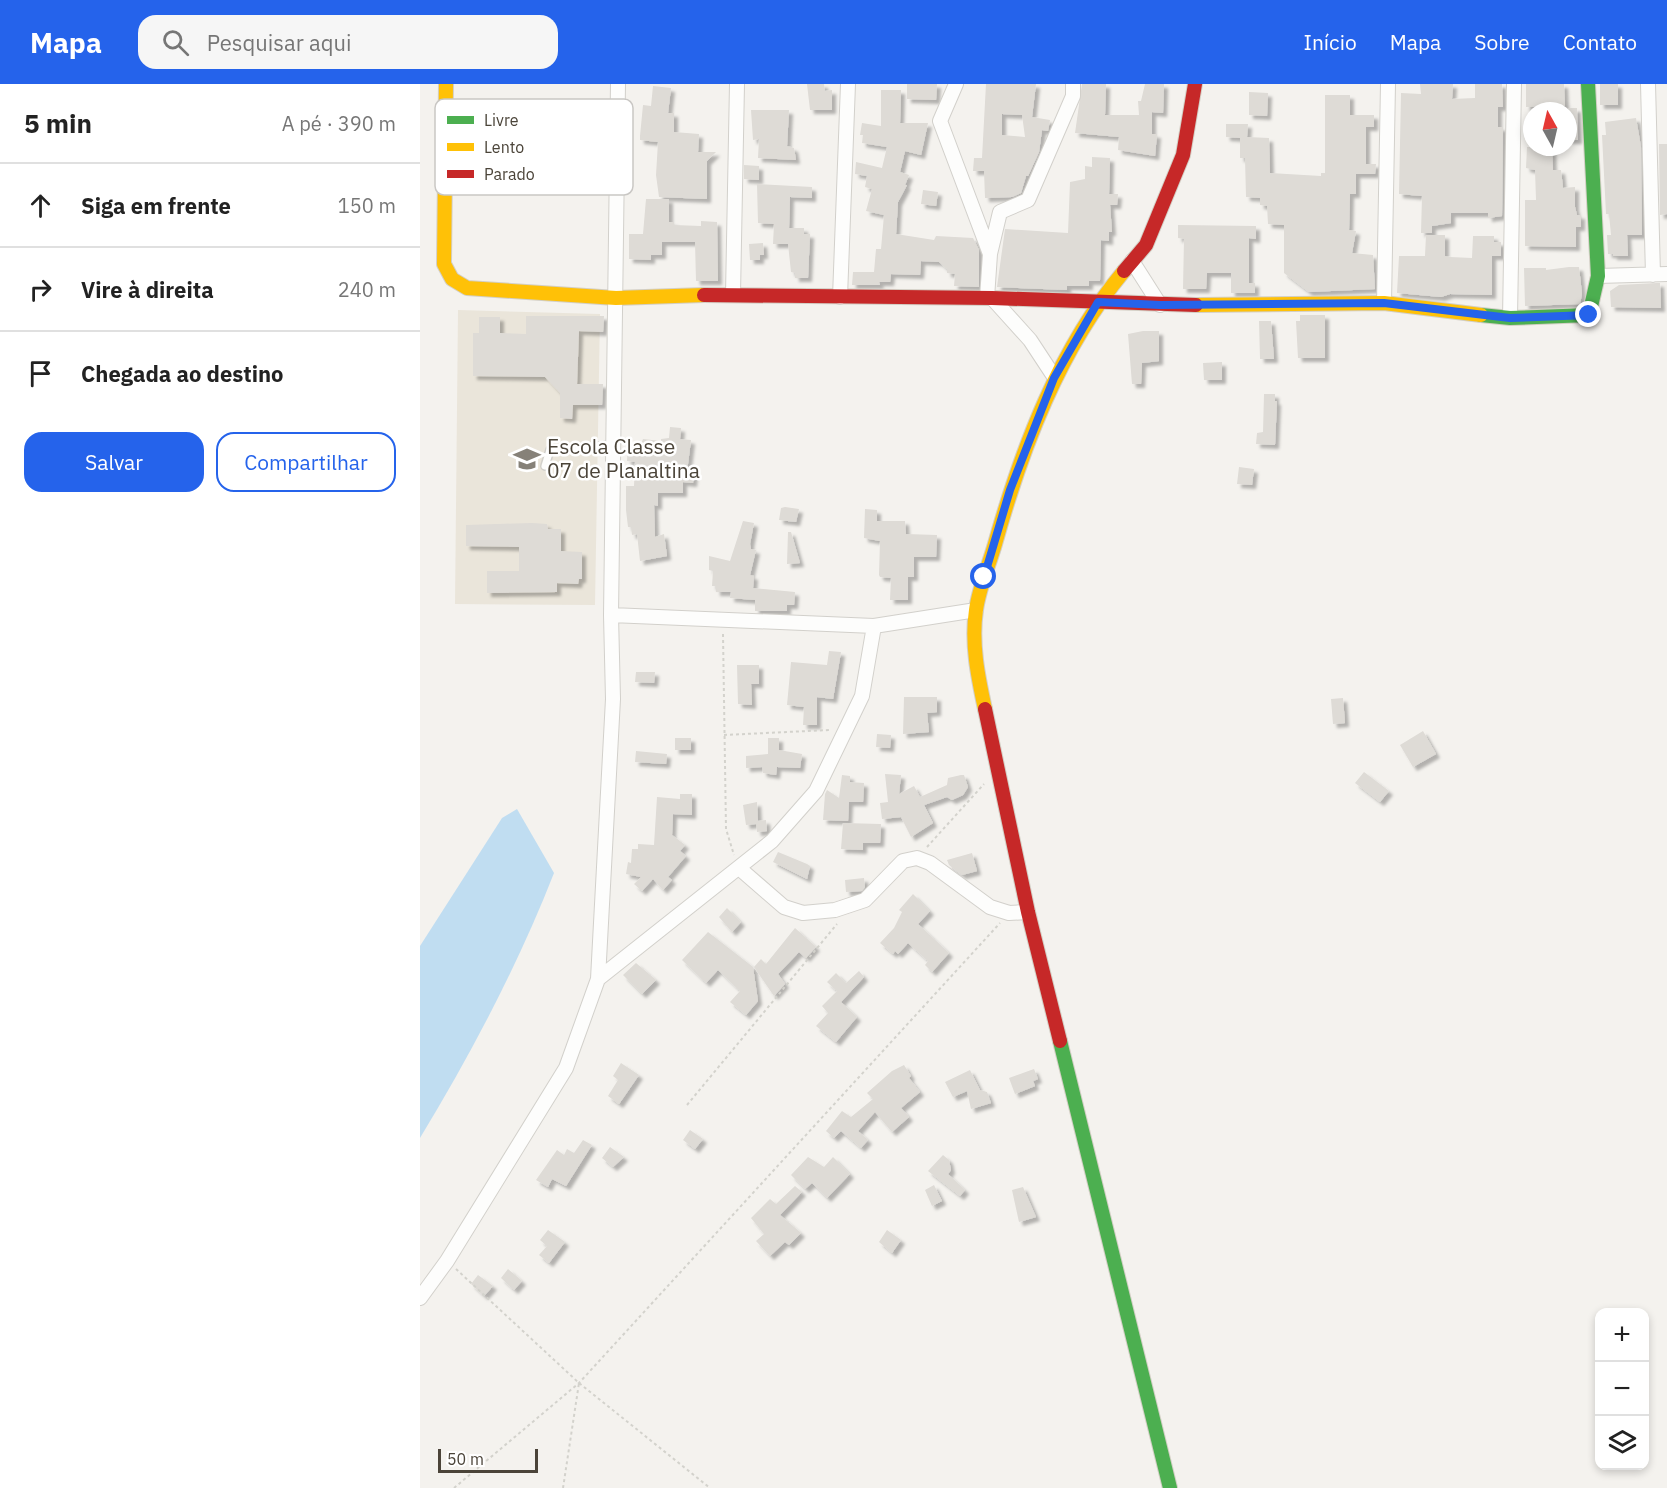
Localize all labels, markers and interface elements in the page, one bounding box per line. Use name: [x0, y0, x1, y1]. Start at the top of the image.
search box: [138, 15, 558, 69]
text: Mapa: [30, 24, 102, 61]
icon: search: [159, 26, 192, 59]
text: Pesquisar aqui: [207, 28, 352, 57]
text: Início: [1304, 28, 1357, 56]
text: Mapa: [1390, 28, 1441, 56]
text: Sobre: [1474, 28, 1530, 56]
text: Contato: [1563, 28, 1637, 56]
legend: [435, 99, 633, 195]
north arrow: [1523, 102, 1577, 156]
text: 5 min: [24, 106, 92, 140]
text: A pé · 390 m: [282, 110, 396, 137]
text: Livre: [484, 110, 519, 130]
text: Lento: [484, 137, 524, 157]
text: Parado: [484, 164, 535, 184]
icon: ahead: [24, 189, 57, 222]
text: Siga em frente: [81, 191, 231, 220]
text: 150 m: [338, 192, 396, 219]
icon: right: [24, 273, 57, 306]
text: Vire à direita: [81, 275, 214, 304]
text: 240 m: [338, 276, 396, 303]
route end: [1575, 301, 1601, 327]
icon: arrive: [24, 357, 57, 390]
text: Chegada ao destino: [81, 359, 284, 388]
button: Salvar: [24, 432, 204, 492]
button: Compartilhar: [216, 432, 396, 492]
place label: Escola Classe 07 de Planaltina: [547, 432, 700, 484]
school or university icon: Escola Classe 07 de Planaltina: [512, 444, 542, 474]
route start: [970, 563, 996, 589]
map controls: [1595, 1308, 1649, 1470]
button: +: [1595, 1308, 1649, 1362]
button: −: [1595, 1362, 1649, 1416]
button: layers: [1595, 1416, 1649, 1470]
scale bar: [438, 1446, 538, 1474]
text: 50 m: [447, 1449, 484, 1469]

